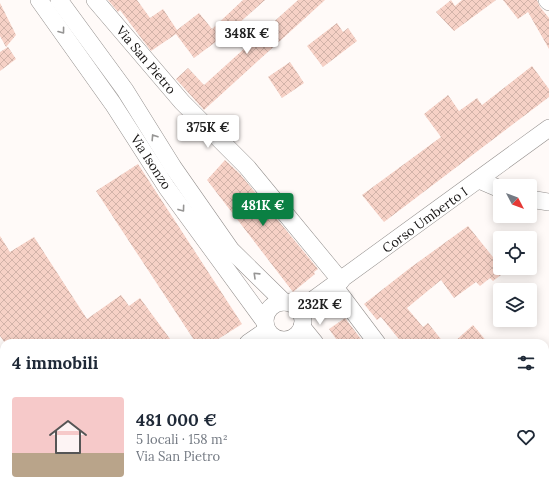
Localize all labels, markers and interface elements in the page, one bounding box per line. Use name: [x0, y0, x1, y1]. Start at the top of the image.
pin: 348K €: [214, 21, 280, 55]
street label: Via San Pietro: [112, 22, 180, 98]
text: 348K €: [224, 25, 270, 42]
one-way arrow: [58, 27, 65, 34]
pin: 375K €: [175, 115, 241, 149]
text: 375K €: [186, 119, 230, 136]
street label: Via Isonzo: [126, 131, 175, 193]
one-way arrow: [152, 134, 159, 141]
north arrow: [493, 179, 537, 223]
map controls: [493, 179, 537, 327]
street label: Corso Umberto I: [379, 183, 471, 257]
pin: 481K €: [230, 193, 296, 227]
text: 481K €: [241, 197, 285, 214]
one-way arrow: [177, 204, 184, 211]
button: locate: [493, 231, 537, 275]
one-way arrow: [253, 272, 261, 280]
button: layers: [493, 283, 537, 327]
pin: 232K €: [287, 292, 353, 326]
text: 232K €: [298, 296, 342, 313]
text: 4 immobili: [12, 352, 98, 374]
icon: filters: [515, 352, 537, 374]
text: 481 000 €: [136, 409, 217, 431]
icon: home: [44, 413, 92, 461]
icon: heart: [515, 426, 537, 448]
text: 5 locali · 158 m²: [136, 431, 228, 448]
text: Via San Pietro: [136, 448, 220, 465]

